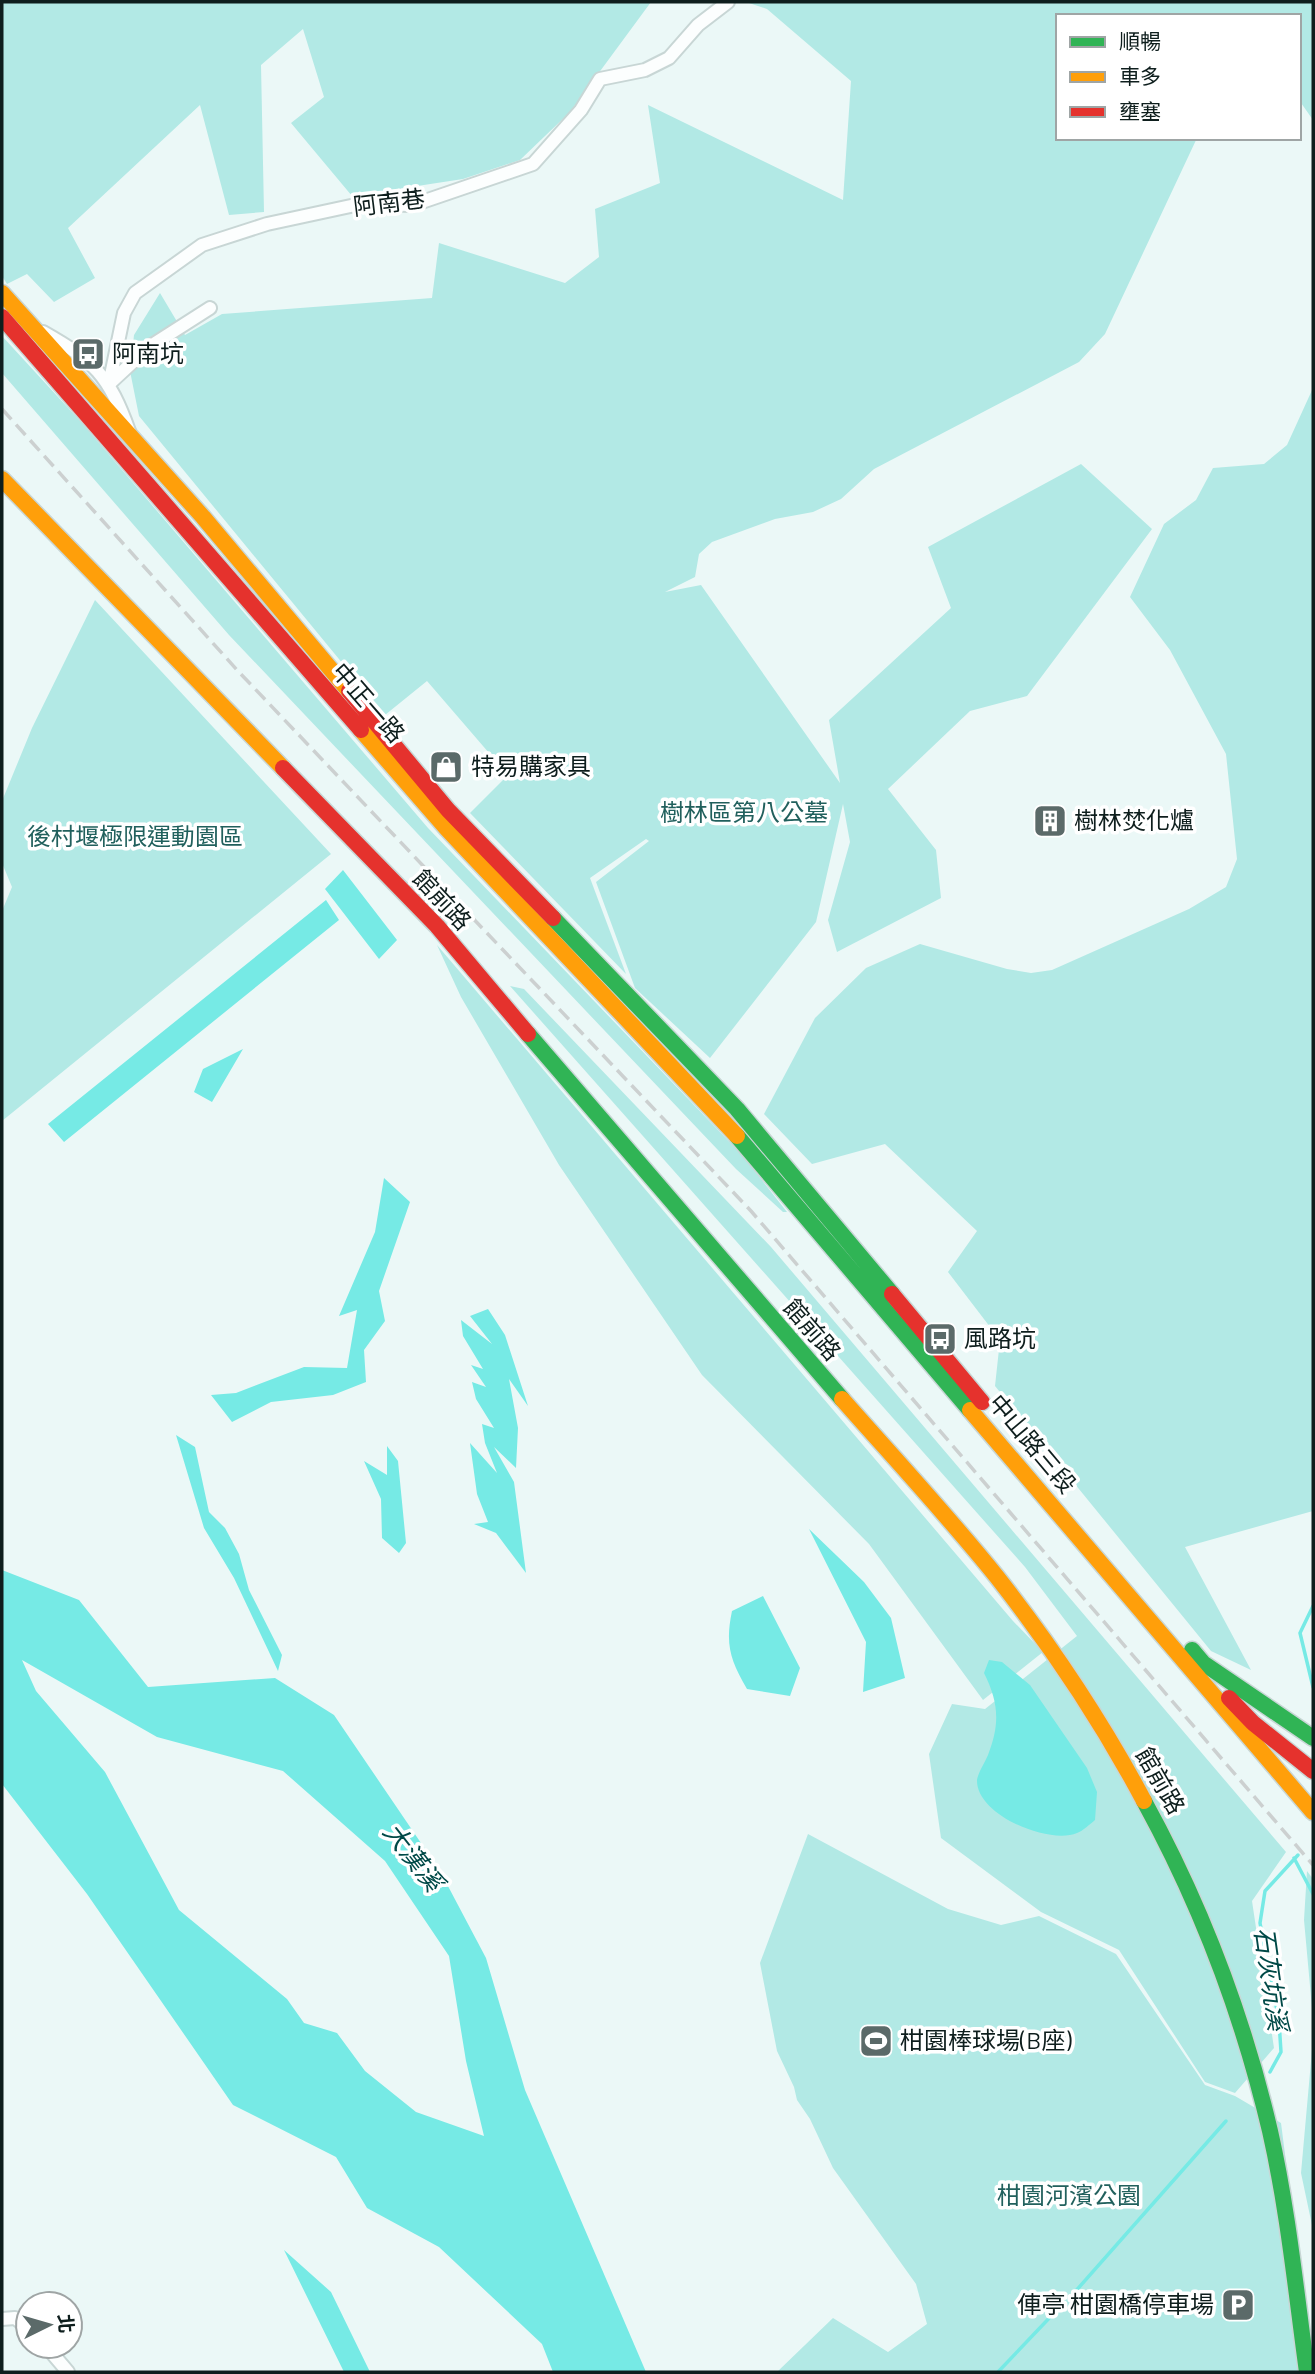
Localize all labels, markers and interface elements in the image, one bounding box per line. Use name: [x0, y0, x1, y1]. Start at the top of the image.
legend: [1056, 14, 1301, 140]
text: 順暢: [1119, 28, 1161, 53]
text: 車多: [1119, 63, 1161, 88]
text: 壅塞: [1119, 98, 1161, 123]
street label: 阿南巷: [351, 183, 426, 220]
bus stop icon: 阿南坑: [69, 335, 107, 373]
place label: 阿南坑: [112, 338, 184, 367]
street label: 中正一路: [327, 656, 412, 748]
shop icon: 特易購家具: [427, 748, 465, 786]
place label: 特易購家具: [471, 751, 591, 780]
park label: 樹林區第八公墓: [660, 797, 828, 826]
building icon: 樹林焚化爐: [1031, 802, 1069, 840]
place label: 樹林焚化爐: [1074, 805, 1194, 834]
park label: 後村堰極限運動園區: [27, 821, 243, 850]
street label: 館前路: [408, 863, 478, 935]
street label: 館前路: [779, 1292, 848, 1366]
bus stop icon: 風路坑: [921, 1320, 959, 1358]
place label: 風路坑: [964, 1323, 1036, 1352]
street label: 中山路三段: [983, 1388, 1083, 1498]
street label: 館前路: [1131, 1742, 1192, 1819]
water label: 大漢溪: [378, 1816, 453, 1899]
water label: 石灰坑溪: [1250, 1925, 1296, 2036]
sports icon: 柑園棒球場(B座): [857, 2022, 895, 2060]
place label: 柑園棒球場(B座): [900, 2025, 1072, 2054]
park label: 柑園河濱公園: [997, 2180, 1141, 2209]
parking icon: 俥亭 柑園橋停車場: [1219, 2286, 1257, 2324]
place label: 俥亭 柑園橋停車場: [1017, 2289, 1214, 2318]
north arrow: [14, 2290, 84, 2360]
text: 北: [54, 2313, 79, 2334]

